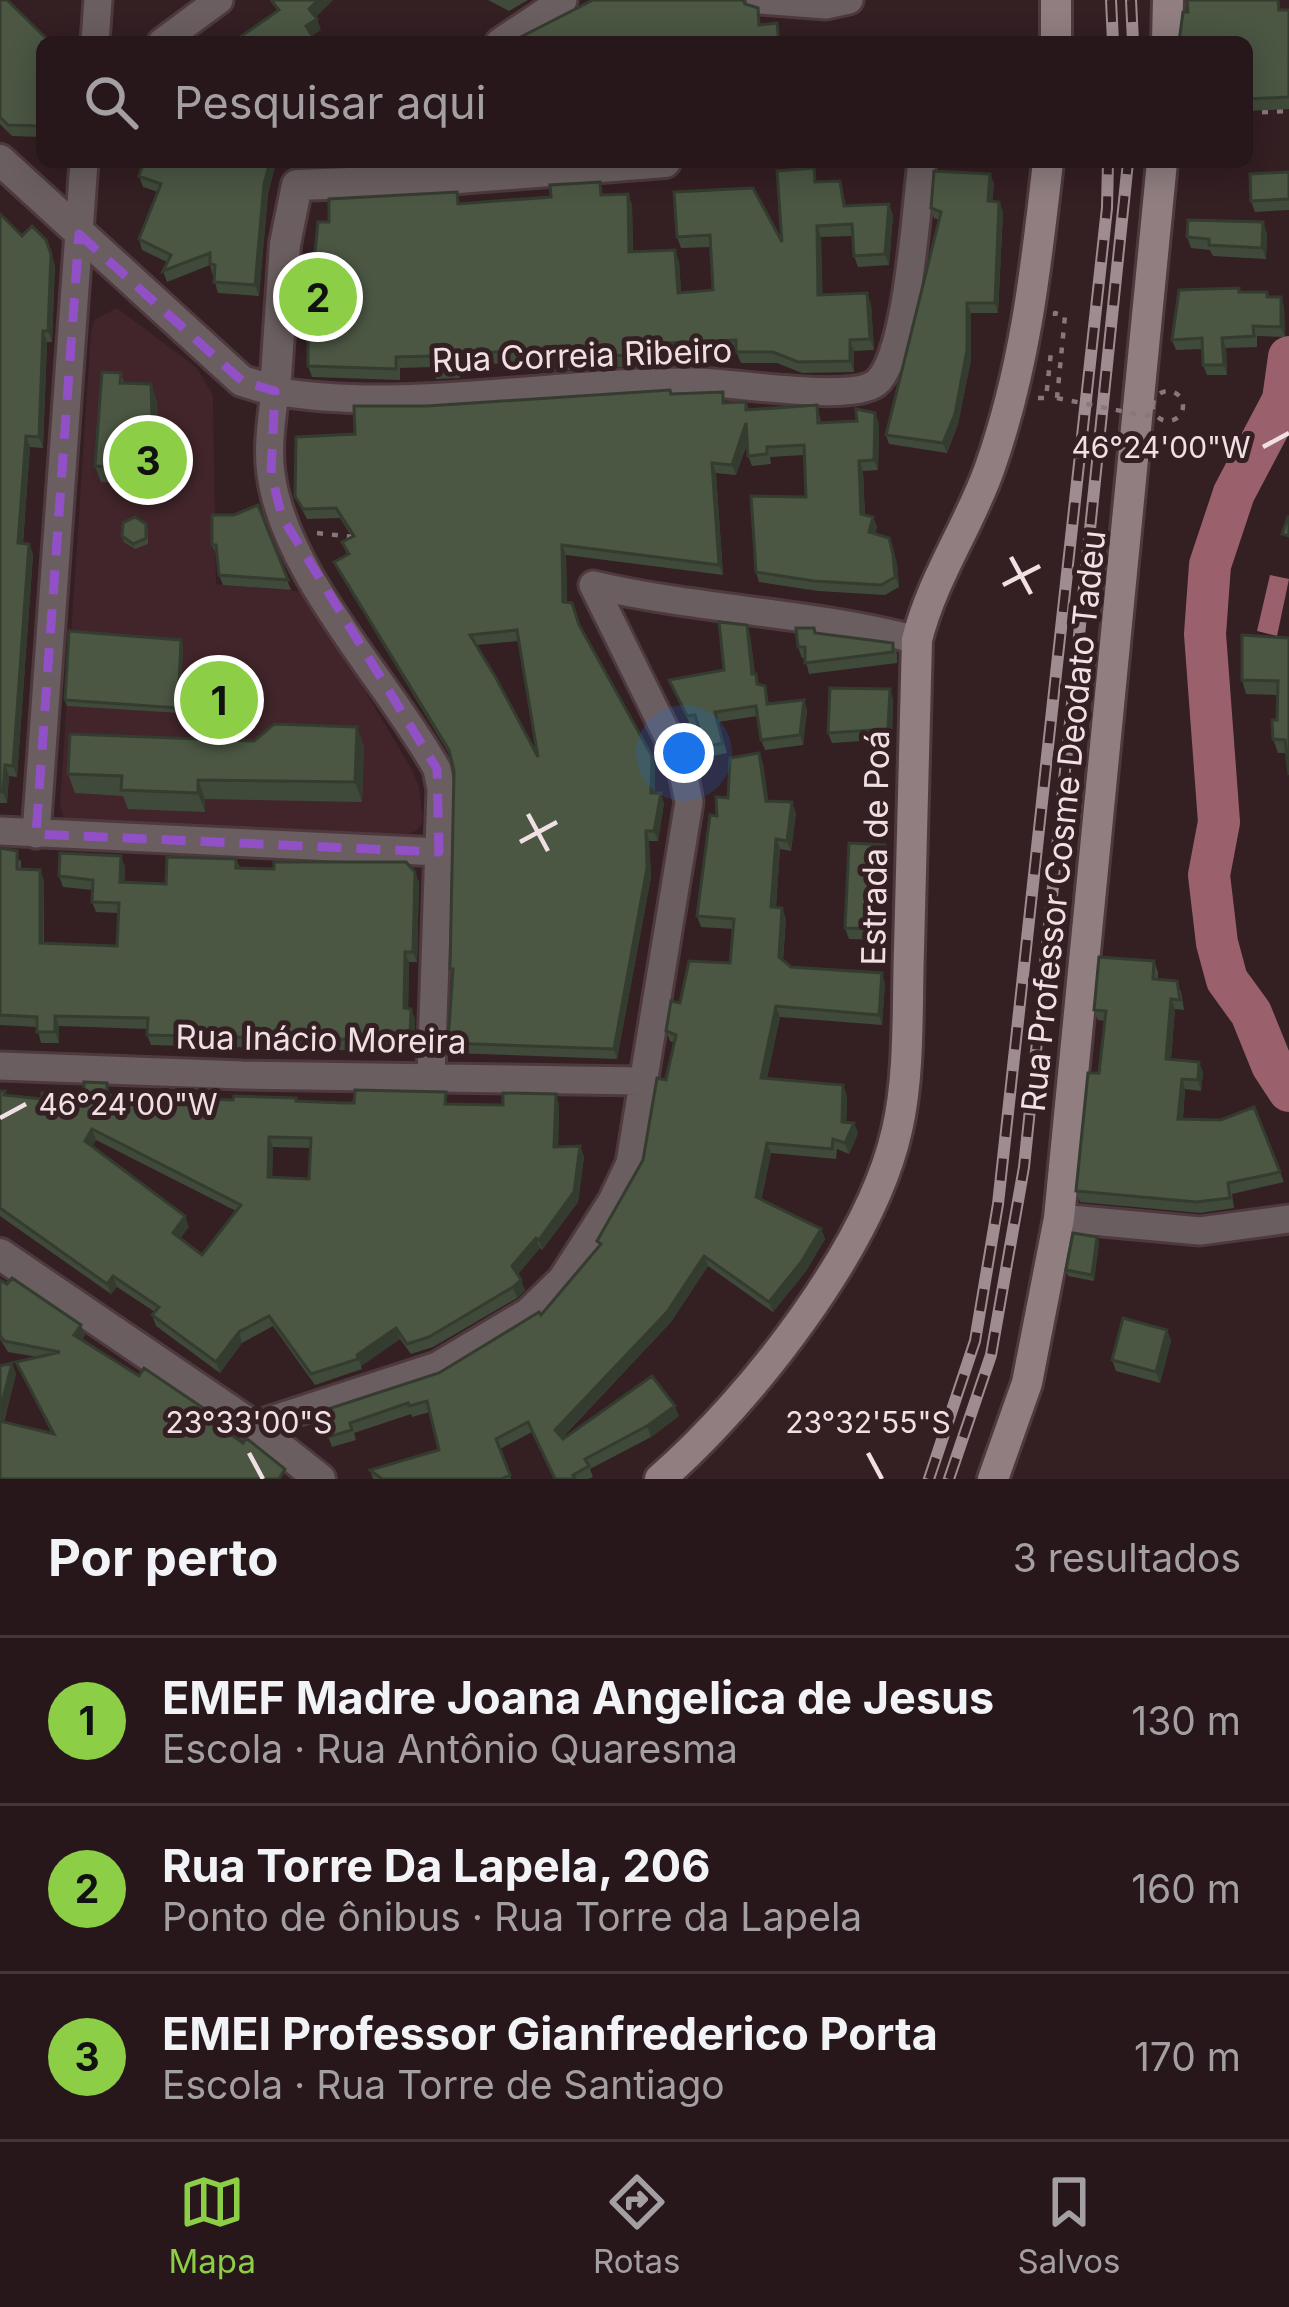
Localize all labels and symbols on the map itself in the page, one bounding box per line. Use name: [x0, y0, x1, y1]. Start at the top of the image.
pin: 2: [279, 252, 357, 342]
street label: Rua Correia Ribeiro: [431, 330, 733, 380]
pin: 3: [109, 415, 187, 505]
text: 46°24'00"W: [1071, 429, 1251, 465]
street label: Rua Professor Cosme Deodato Tadeu: [1013, 528, 1113, 1114]
pin: 1: [180, 655, 258, 745]
your location: [654, 723, 714, 783]
street label: Estrada de Poá: [853, 730, 897, 966]
street label: Rua Inácio Moreira: [175, 1016, 467, 1062]
text: 46°24'00"W: [38, 1086, 218, 1122]
text: 23°33'00"S: [165, 1404, 333, 1440]
text: 23°32'55"S: [785, 1404, 951, 1440]

